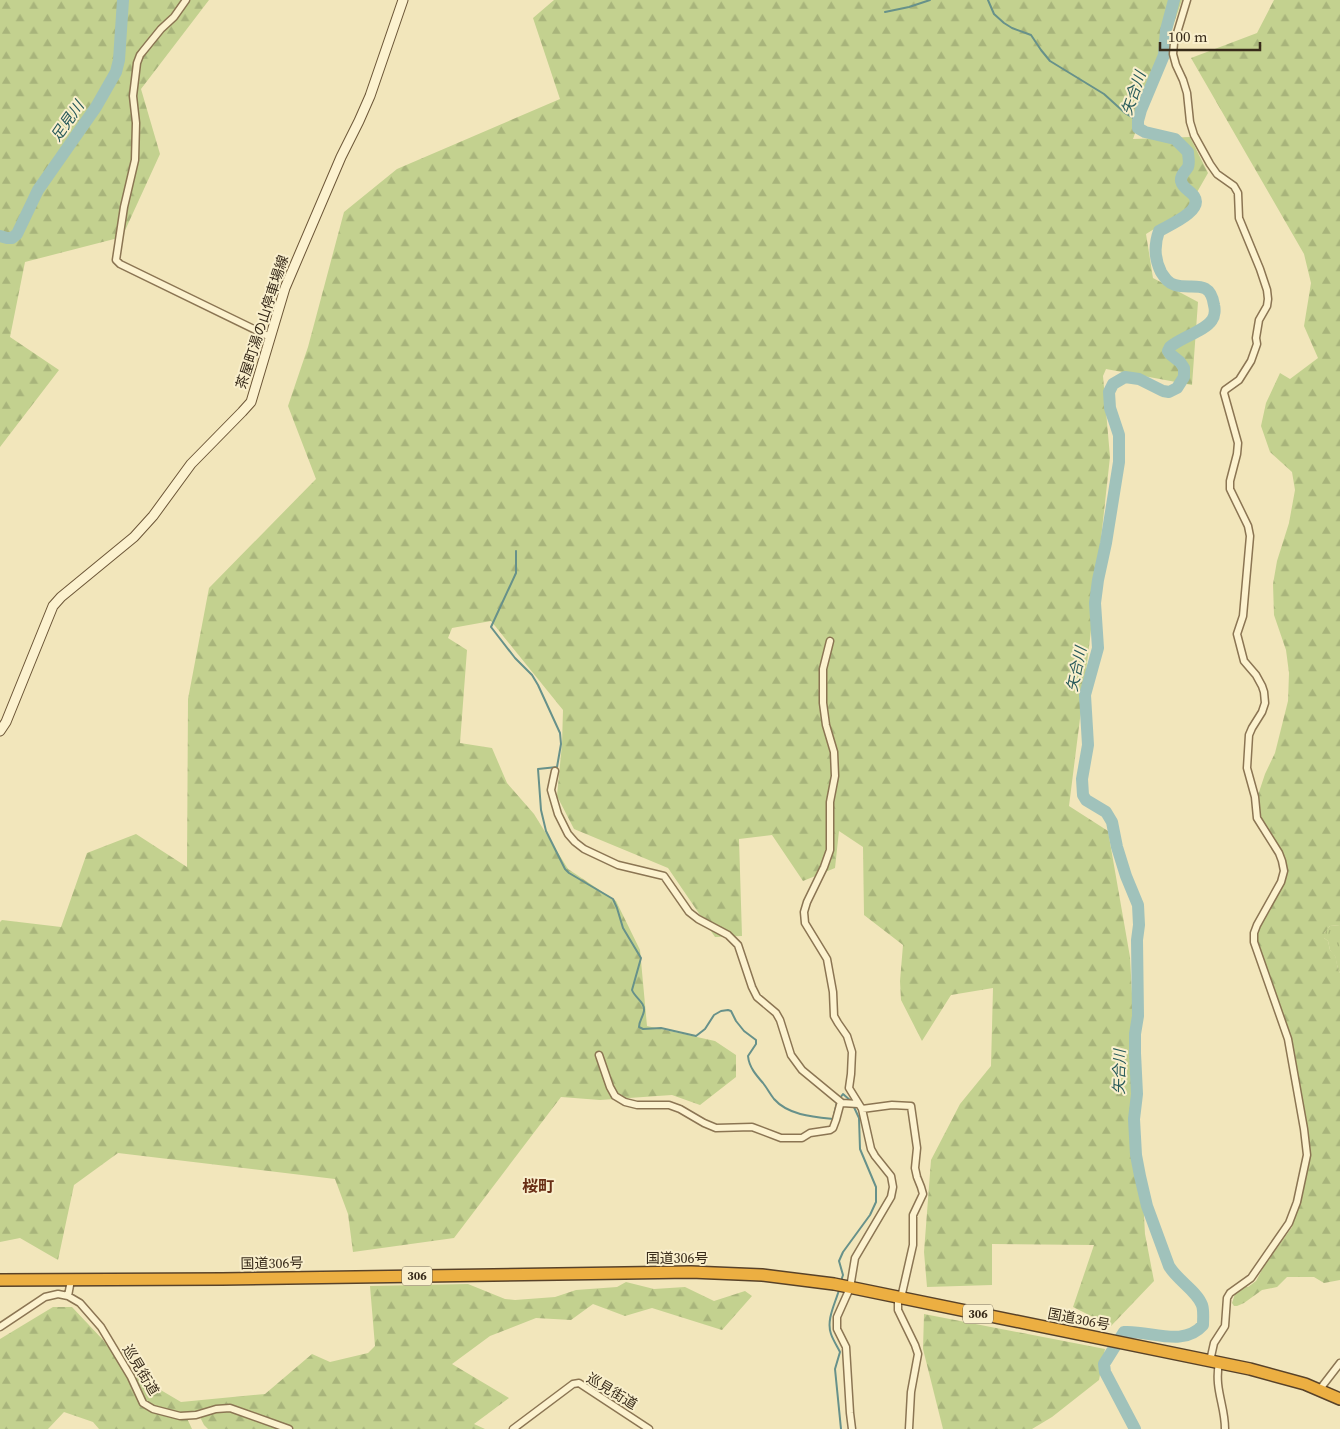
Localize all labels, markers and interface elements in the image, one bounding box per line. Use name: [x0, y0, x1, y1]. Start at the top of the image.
scale bar: [1160, 20, 1260, 52]
text: 100 m: [1168, 26, 1208, 47]
water label: 矢合川: [1116, 66, 1151, 118]
water label: 足見川: [45, 95, 90, 145]
street label: 茶屋町湯の山停車場線: [231, 252, 293, 392]
water label: 矢合川: [1061, 643, 1091, 693]
water label: 矢合川: [1108, 1047, 1130, 1095]
district label: 桜町: [522, 1175, 554, 1197]
street label: 国道306号: [646, 1248, 709, 1268]
street label: 国道306号: [240, 1252, 304, 1274]
road number: 306: [402, 1266, 432, 1285]
street label: 国道306号: [1046, 1303, 1112, 1335]
road number: 306: [963, 1305, 993, 1324]
street label: 巡見街道: [118, 1341, 164, 1399]
street label: 巡見街道: [583, 1368, 641, 1414]

